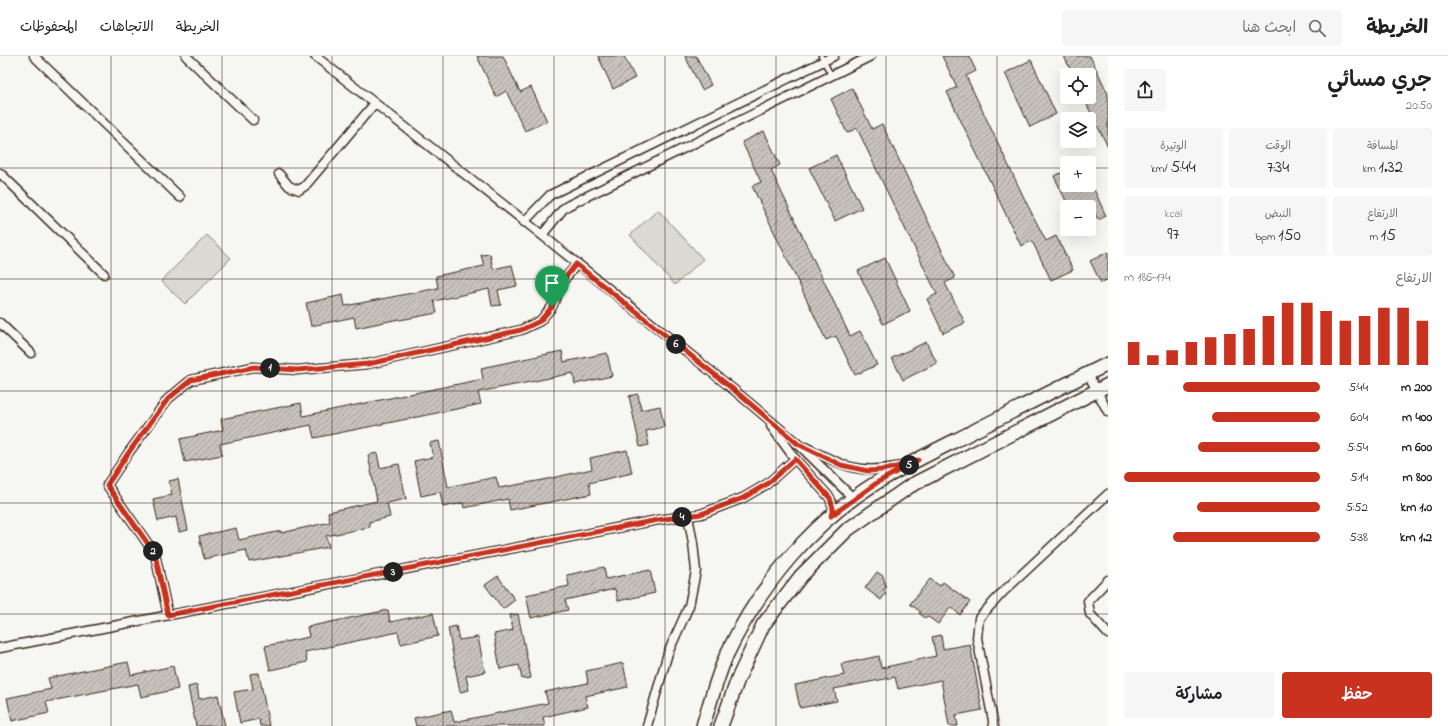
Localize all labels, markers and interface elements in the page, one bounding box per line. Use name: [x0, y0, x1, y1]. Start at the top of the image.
search box: [1062, 10, 1342, 46]
text: الخريطة: [1366, 15, 1428, 42]
text: المحفوظات: [20, 17, 78, 38]
text: الاتجاهات: [100, 17, 154, 38]
text: الخريطة: [176, 17, 219, 38]
text: ابحث هنا: [1242, 17, 1296, 39]
icon: search: [1306, 17, 1328, 39]
text: جري مسائي: [1327, 65, 1432, 97]
map controls: [1060, 68, 1096, 236]
button: locate: [1060, 68, 1096, 104]
button: share: [1124, 69, 1166, 111]
text: 20:50: [1406, 96, 1432, 115]
button: layers: [1060, 112, 1096, 148]
text: الوتيرة: [1160, 138, 1187, 154]
text: الوقت: [1265, 138, 1291, 154]
text: المسافة: [1367, 138, 1398, 154]
text: 5:44: [1171, 155, 1196, 180]
text: 7:34: [1267, 155, 1289, 180]
text: 1.32: [1379, 155, 1403, 180]
button: +: [1060, 156, 1096, 192]
text: /km: [1151, 161, 1171, 177]
text: km: [1362, 161, 1379, 177]
button: −: [1060, 200, 1096, 236]
text: kcal: [1165, 206, 1182, 222]
text: النبض: [1265, 206, 1291, 222]
text: الارتفاع: [1367, 206, 1398, 222]
text: 97: [1167, 222, 1179, 247]
text: 150: [1278, 223, 1301, 248]
text: 15: [1381, 223, 1396, 248]
text: bpm: [1255, 229, 1278, 245]
text: m: [1369, 229, 1381, 245]
pin: [535, 266, 569, 307]
text: 174–186 m: [1124, 268, 1171, 287]
text: الارتفاع: [1396, 269, 1432, 288]
icon: arrive: [541, 272, 563, 294]
pin: 6: [666, 334, 686, 354]
text: 6: [674, 336, 678, 352]
pin: 1: [260, 358, 280, 378]
text: 1: [268, 360, 272, 376]
text: 5:44: [1349, 378, 1368, 397]
text: 200 m: [1401, 378, 1432, 397]
text: 6:04: [1350, 408, 1368, 427]
text: 400 m: [1402, 408, 1432, 427]
text: 5:54: [1347, 438, 1368, 457]
text: 600 m: [1402, 438, 1432, 457]
pin: 5: [899, 455, 919, 475]
text: 5: [906, 457, 912, 473]
text: 5:14: [1350, 468, 1368, 487]
text: 800 m: [1403, 468, 1432, 487]
text: 5:52: [1346, 498, 1368, 517]
text: 1.0 km: [1401, 498, 1432, 517]
pin: 4: [672, 507, 692, 527]
text: 4: [680, 509, 684, 525]
text: 5:38: [1349, 528, 1368, 547]
text: 1.2 km: [1400, 528, 1432, 547]
pin: 2: [143, 541, 163, 561]
text: 2: [150, 543, 156, 559]
pin: 3: [383, 562, 403, 582]
text: 3: [391, 564, 395, 580]
button: مشاركة: [1124, 672, 1274, 718]
button: حفظ: [1282, 672, 1432, 718]

